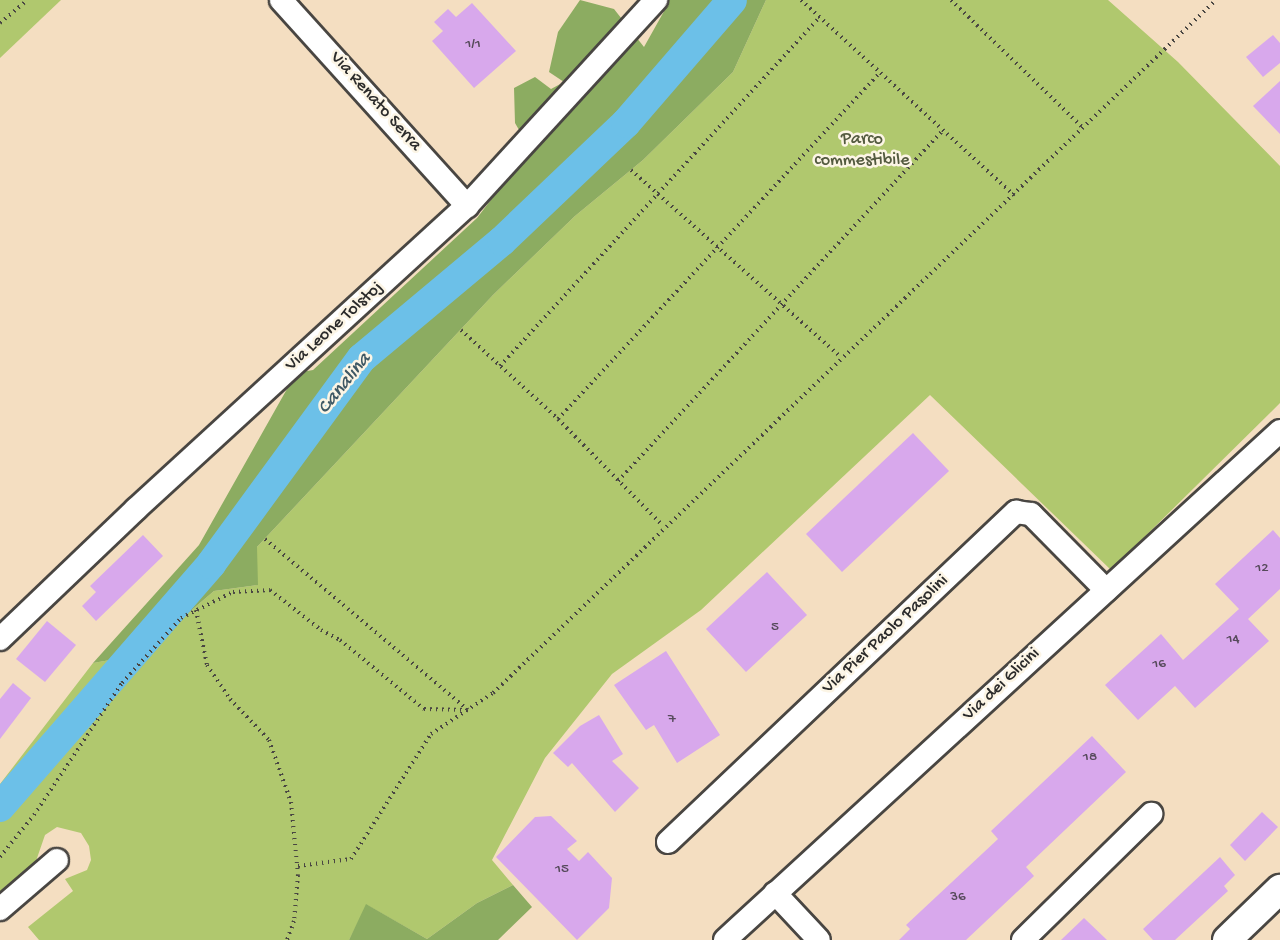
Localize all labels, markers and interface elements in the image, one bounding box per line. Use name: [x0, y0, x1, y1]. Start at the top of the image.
house number: 1/1: [465, 36, 481, 54]
street label: Via Renato Serra: [325, 48, 425, 156]
park label: Parco commestibile: [815, 130, 909, 172]
street label: Via Leone Tolstoj: [282, 277, 388, 377]
water label: Canalina: [313, 349, 377, 419]
house number: 12: [1255, 560, 1269, 578]
street label: Via Pier Paolo Pasolini: [818, 571, 954, 699]
house number: 5: [771, 619, 779, 637]
house number: 14: [1226, 631, 1240, 649]
street label: Via dei Glicini: [959, 644, 1045, 726]
house number: 16: [1152, 656, 1166, 674]
house number: 7: [668, 711, 676, 729]
house number: 18: [1083, 749, 1097, 767]
house number: 15: [555, 861, 569, 879]
house number: 36: [950, 889, 966, 907]

